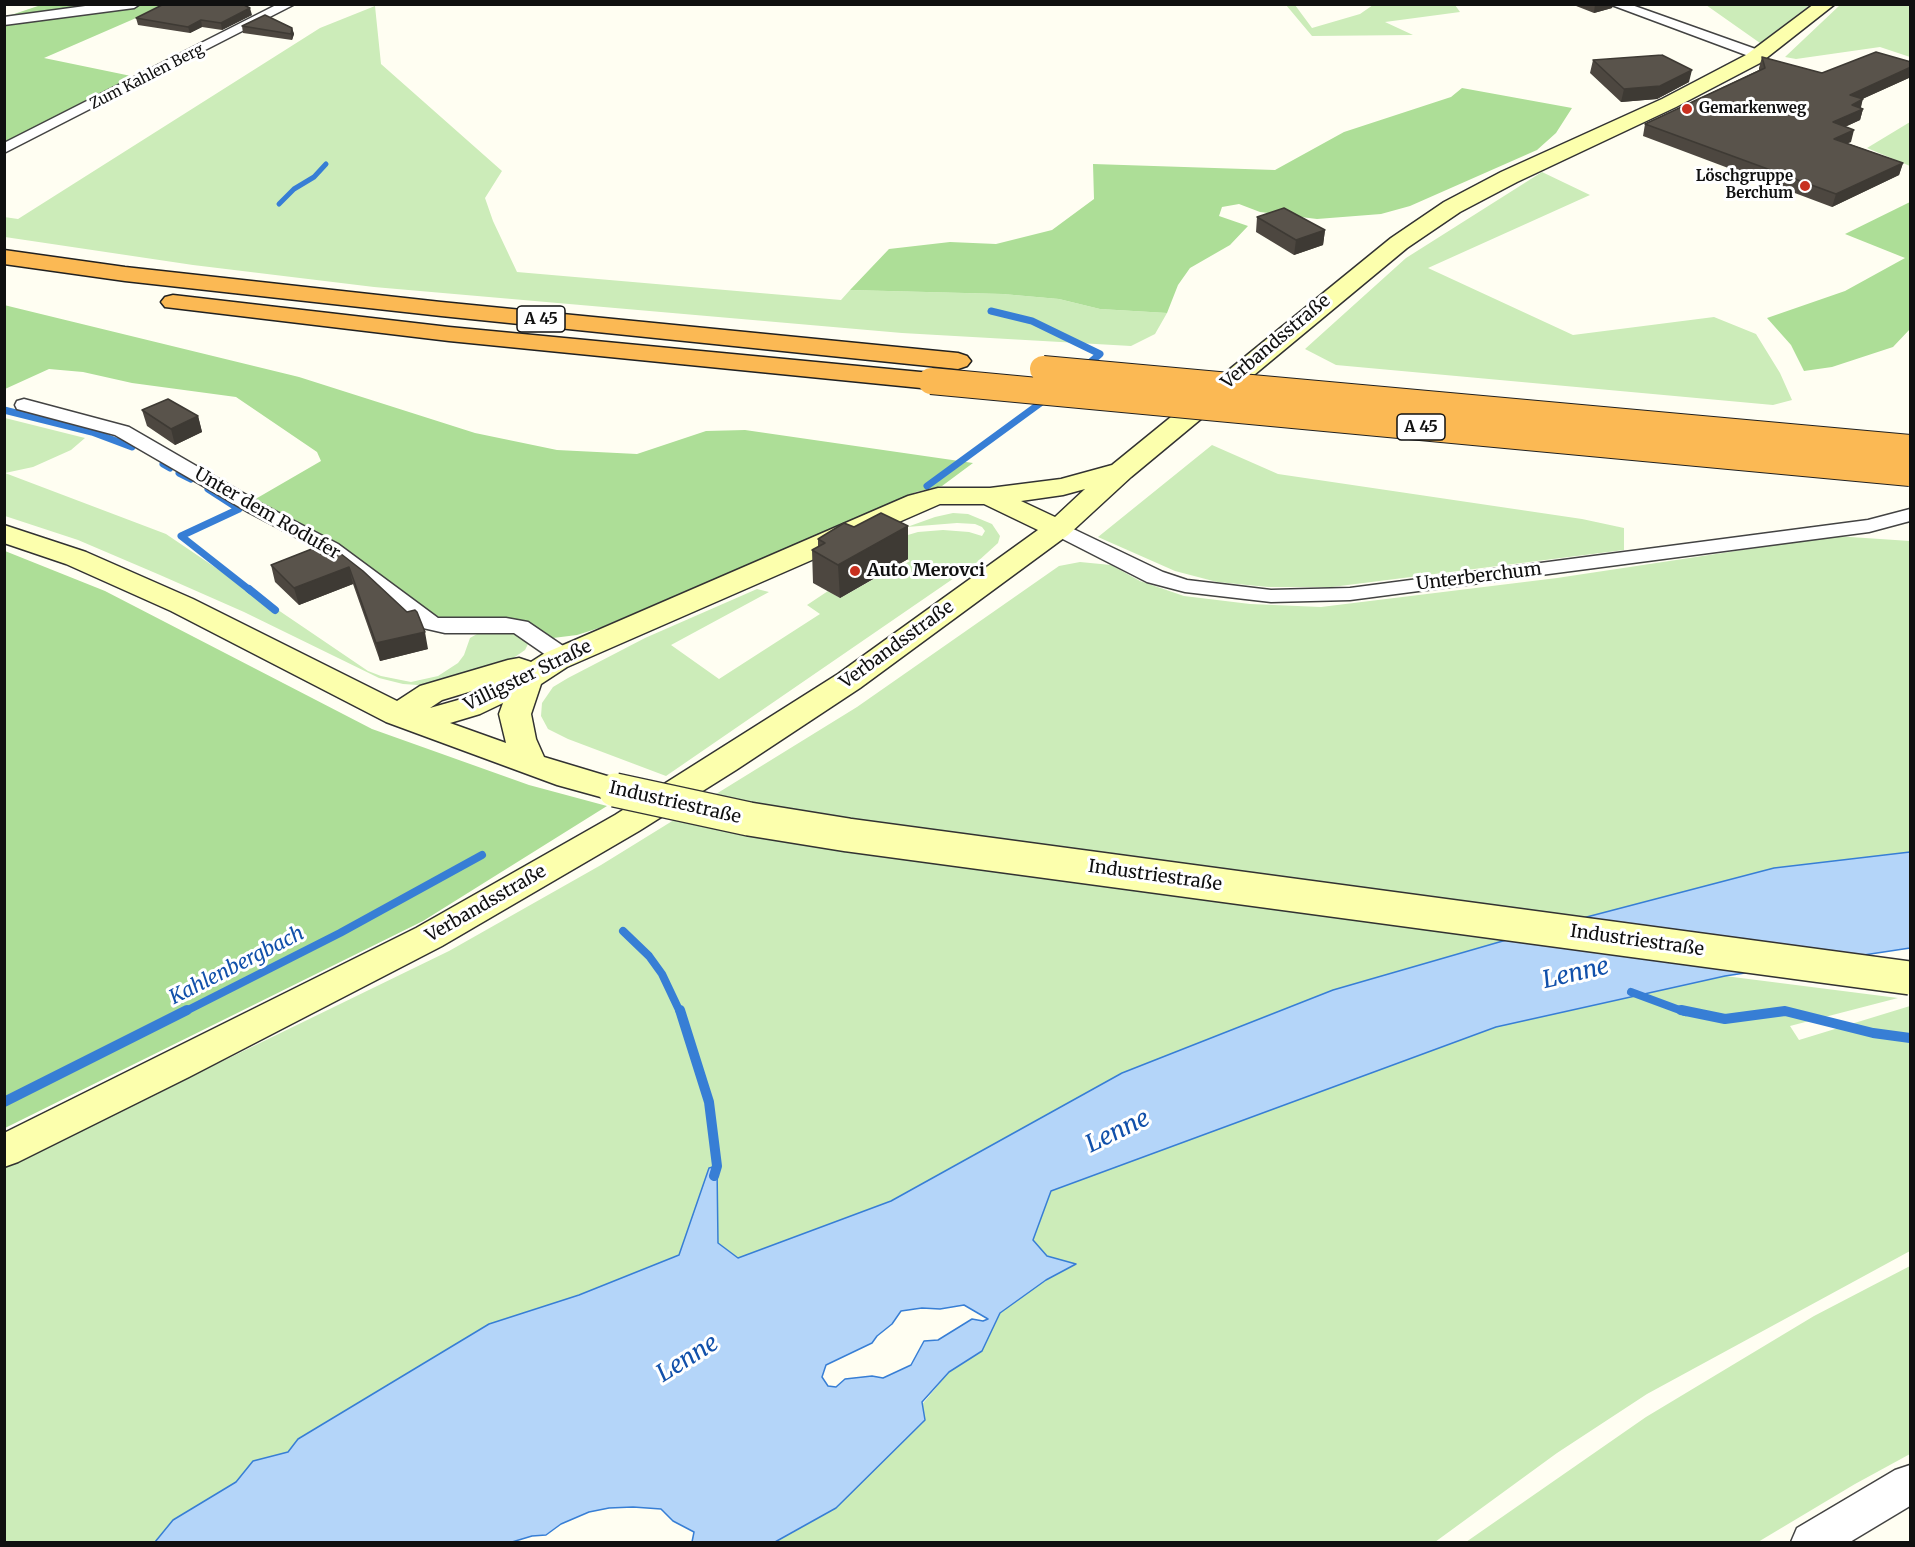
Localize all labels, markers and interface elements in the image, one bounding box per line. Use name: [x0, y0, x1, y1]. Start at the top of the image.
street label: Zum Kahlen Berg: [87, 40, 207, 114]
place label: Gemarkenweg: [1699, 100, 1806, 118]
marker: Gemarkenweg: [1680, 102, 1694, 116]
place label: Löschgruppe Berchum: [1696, 168, 1793, 203]
marker: Löschgruppe Berchum: [1798, 179, 1812, 193]
street label: Verbandsstraße: [1217, 290, 1335, 394]
road number: A 45: [517, 306, 565, 332]
road number: A 45: [1397, 414, 1445, 440]
street label: Unter dem Rodufer: [190, 463, 344, 565]
street label: Unterberchum: [1415, 559, 1543, 595]
place label: Auto Merovci: [867, 560, 985, 582]
marker: Auto Merovci: [848, 564, 862, 578]
street label: Verbandsstraße: [836, 596, 958, 694]
street label: Villigster Straße: [461, 636, 595, 716]
street label: Industriestraße: [607, 777, 743, 829]
street label: Industriestraße: [1087, 856, 1223, 896]
street label: Verbandsstraße: [422, 861, 550, 947]
street label: Industriestraße: [1569, 921, 1705, 961]
water label: Kahlenbergbach: [166, 922, 308, 1010]
water label: Lenne: [1540, 952, 1612, 996]
water label: Lenne: [1081, 1104, 1155, 1160]
water label: Lenne: [652, 1329, 724, 1389]

